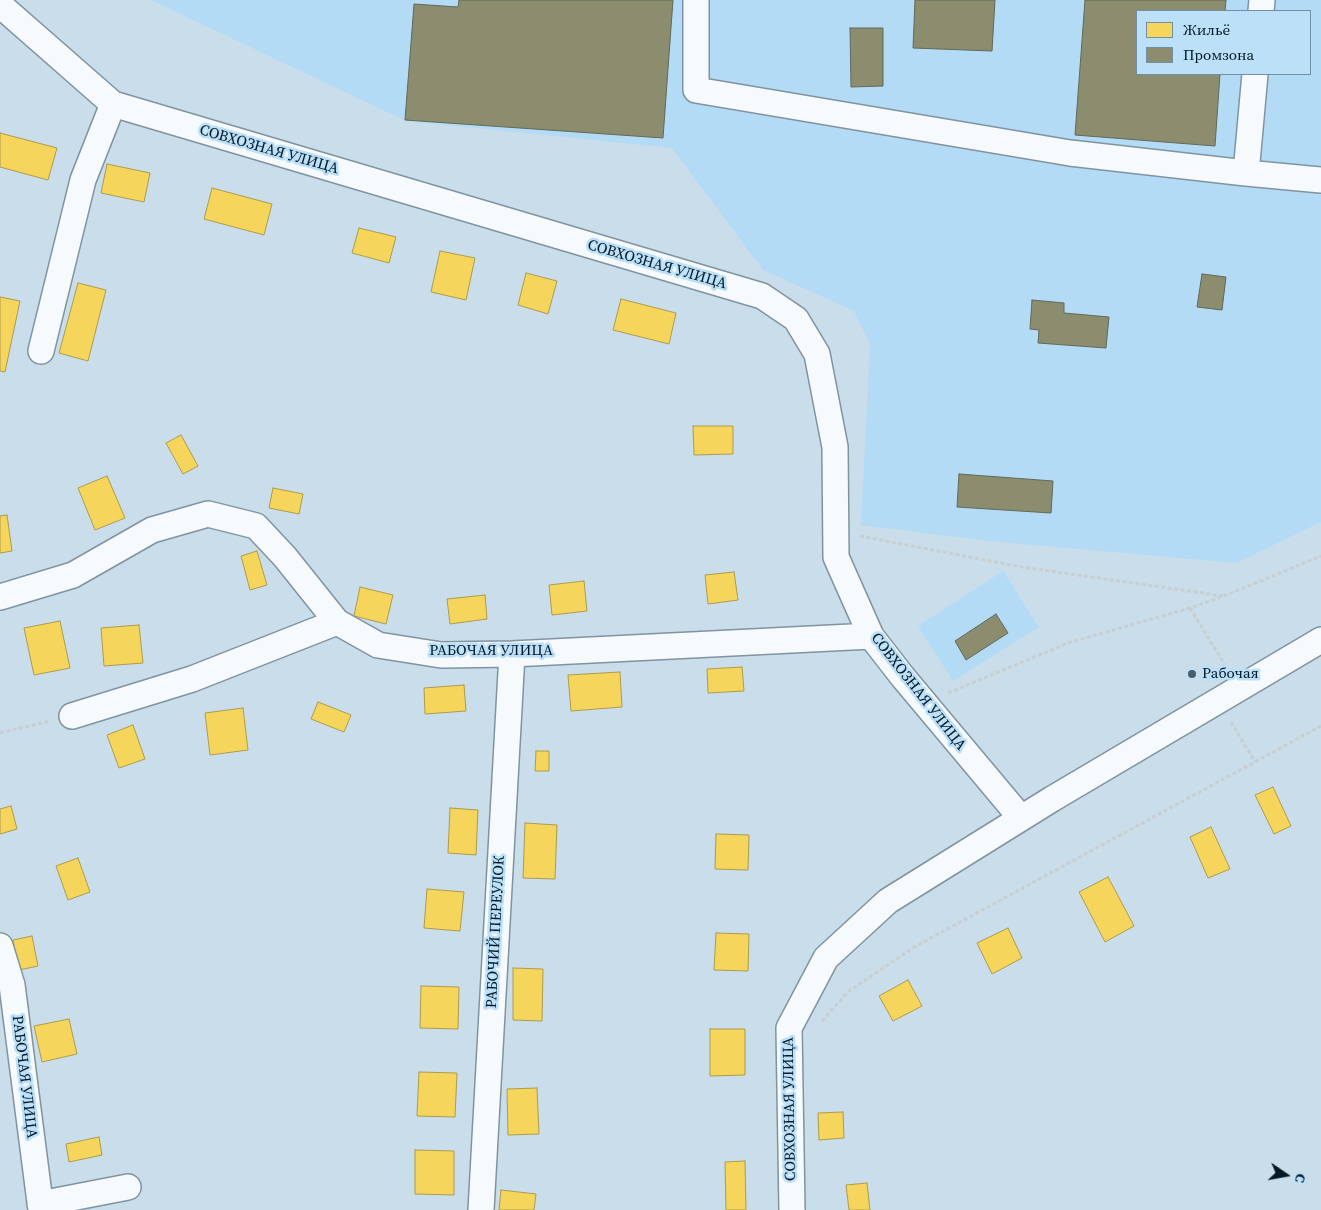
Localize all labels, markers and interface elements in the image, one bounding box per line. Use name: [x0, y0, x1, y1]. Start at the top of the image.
legend: [1136, 10, 1311, 75]
text: Жильё: [1183, 19, 1230, 40]
text: Промзона: [1183, 44, 1254, 65]
street label: СОВХОЗНАЯ УЛИЦА: [197, 121, 341, 179]
street label: СОВХОЗНАЯ УЛИЦА: [585, 236, 729, 294]
street label: СОВХОЗНАЯ УЛИЦА: [867, 630, 969, 754]
street label: РАБОЧАЯ УЛИЦА: [429, 642, 553, 660]
place label: Рабочая: [1202, 665, 1259, 683]
marker: Рабочая: [1186, 668, 1198, 680]
street label: РАБОЧИЙ ПЕРЕУЛОК: [483, 855, 509, 1009]
street label: РАБОЧАЯ УЛИЦА: [8, 1015, 40, 1139]
street label: СОВХОЗНАЯ УЛИЦА: [780, 1037, 800, 1181]
north arrow: [1261, 1150, 1311, 1200]
text: С: [1290, 1172, 1311, 1184]

